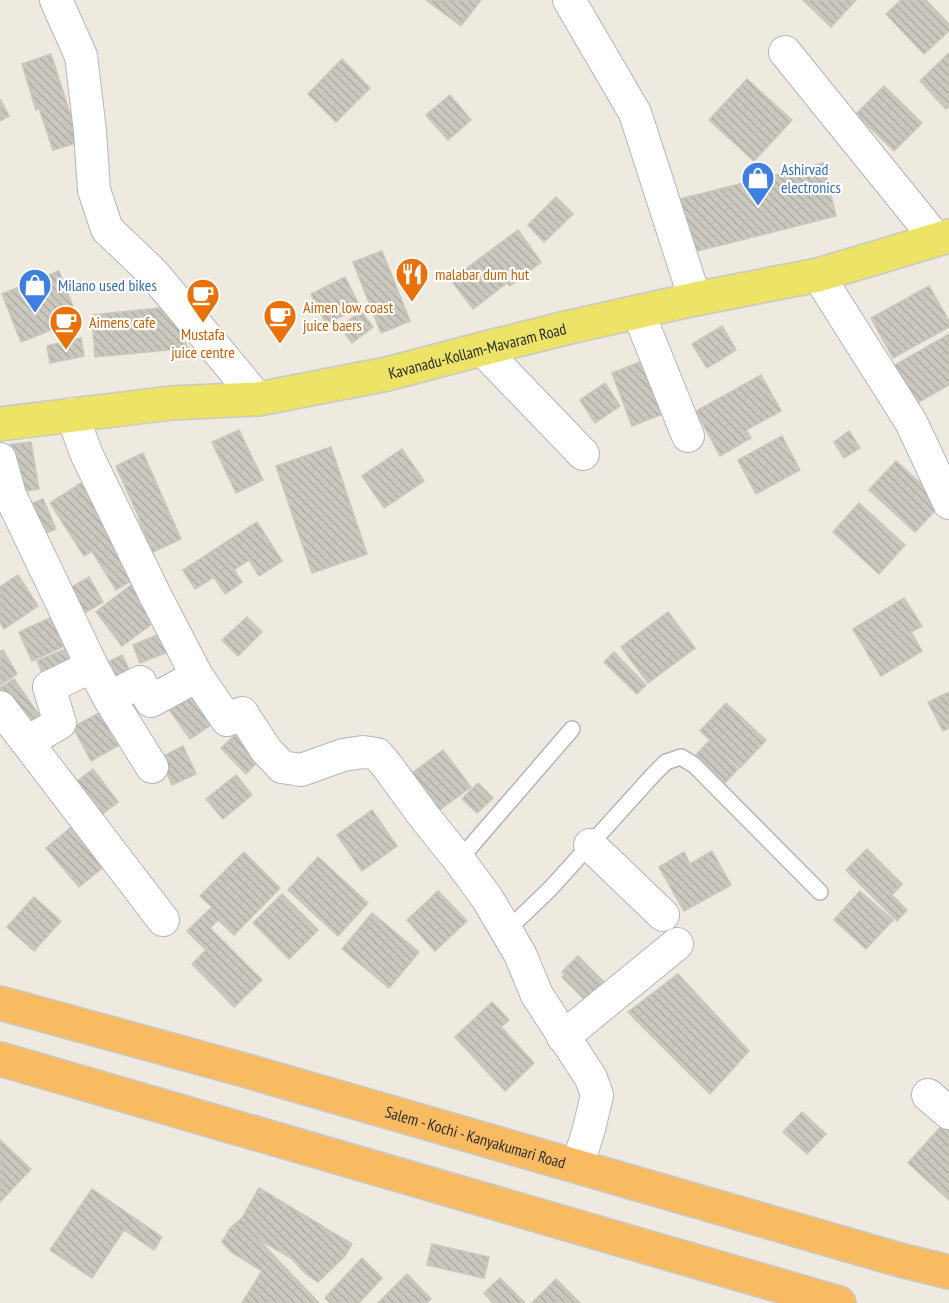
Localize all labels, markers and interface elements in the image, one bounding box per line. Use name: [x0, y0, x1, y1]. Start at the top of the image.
place label: Ashirvad electronics: [781, 159, 841, 197]
shop icon: Ashirvad electronics: [740, 160, 776, 207]
restaurant icon: malabar dum hut: [394, 256, 430, 303]
place label: malabar dum hut: [435, 264, 530, 284]
shop icon: Milano used bikes: [17, 267, 53, 314]
place label: Milano used bikes: [58, 275, 157, 295]
cafe icon: Mustafa juice centre: [185, 277, 221, 324]
place label: Aimen low coast juice baers: [303, 297, 394, 335]
cafe icon: Aimen low coast juice baers: [262, 298, 298, 345]
cafe icon: Aimens cafe: [48, 304, 84, 351]
place label: Aimens cafe: [89, 312, 156, 332]
street label: Kavanadu-Kollam-Mavaram Road: [386, 318, 568, 383]
place label: Mustafa juice centre: [171, 324, 235, 362]
street label: Salem - Kochi - Kanyakumari Road: [383, 1101, 568, 1173]

